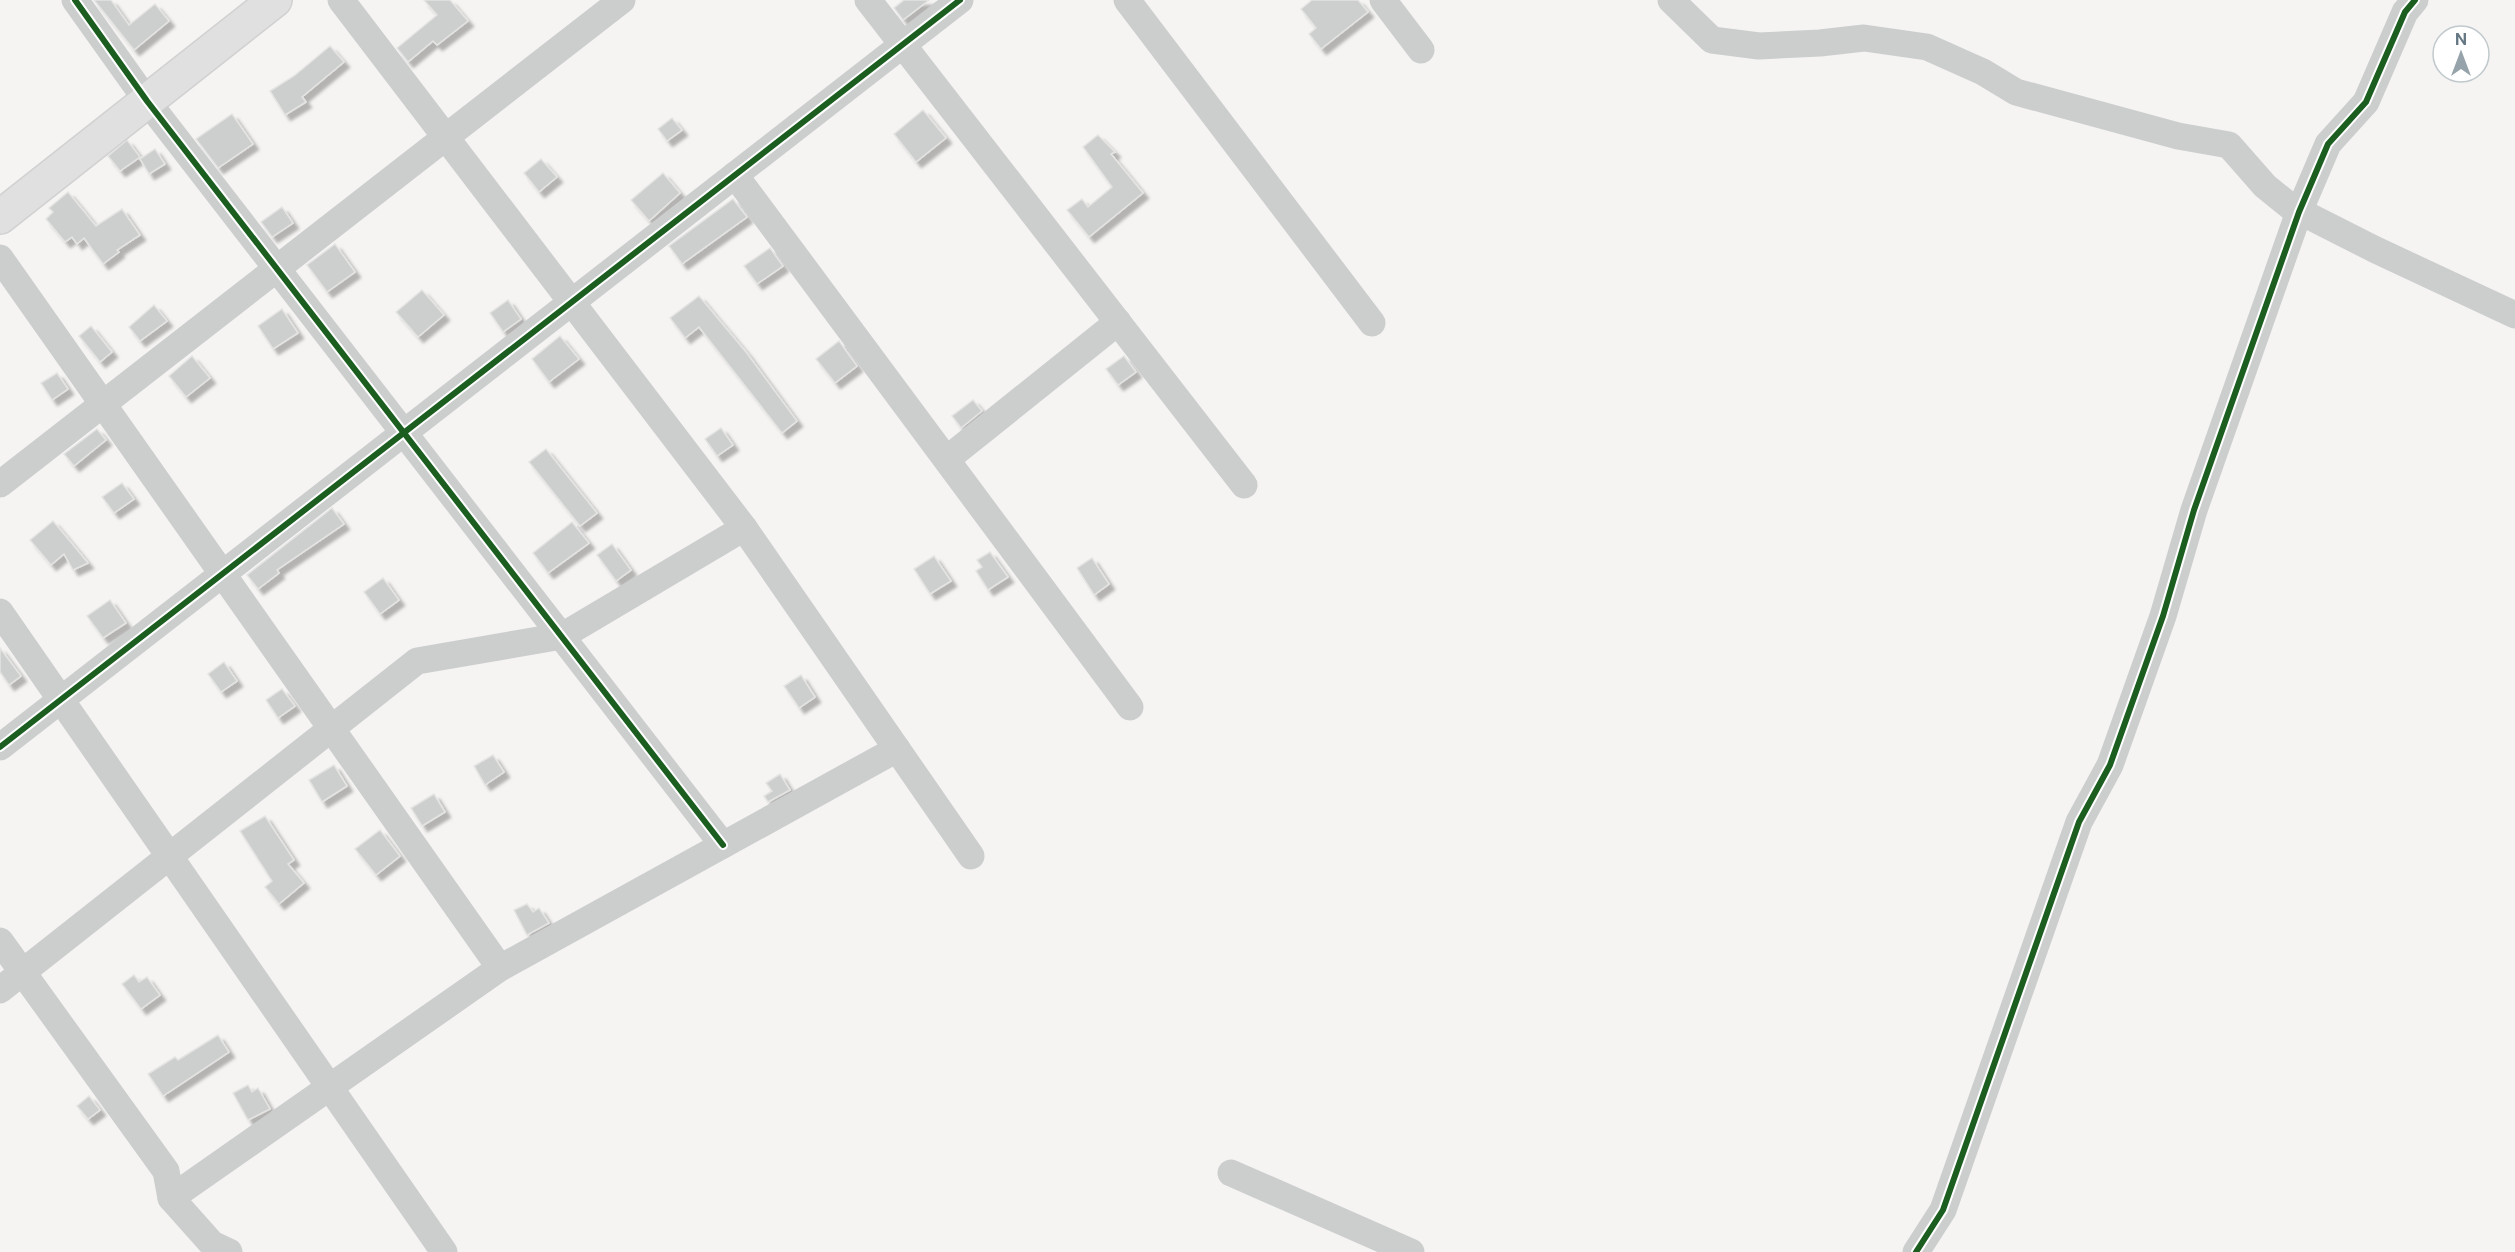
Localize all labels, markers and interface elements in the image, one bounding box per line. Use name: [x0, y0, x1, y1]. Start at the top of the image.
north arrow: [2431, 24, 2491, 84]
text: N: [2455, 30, 2467, 49]

